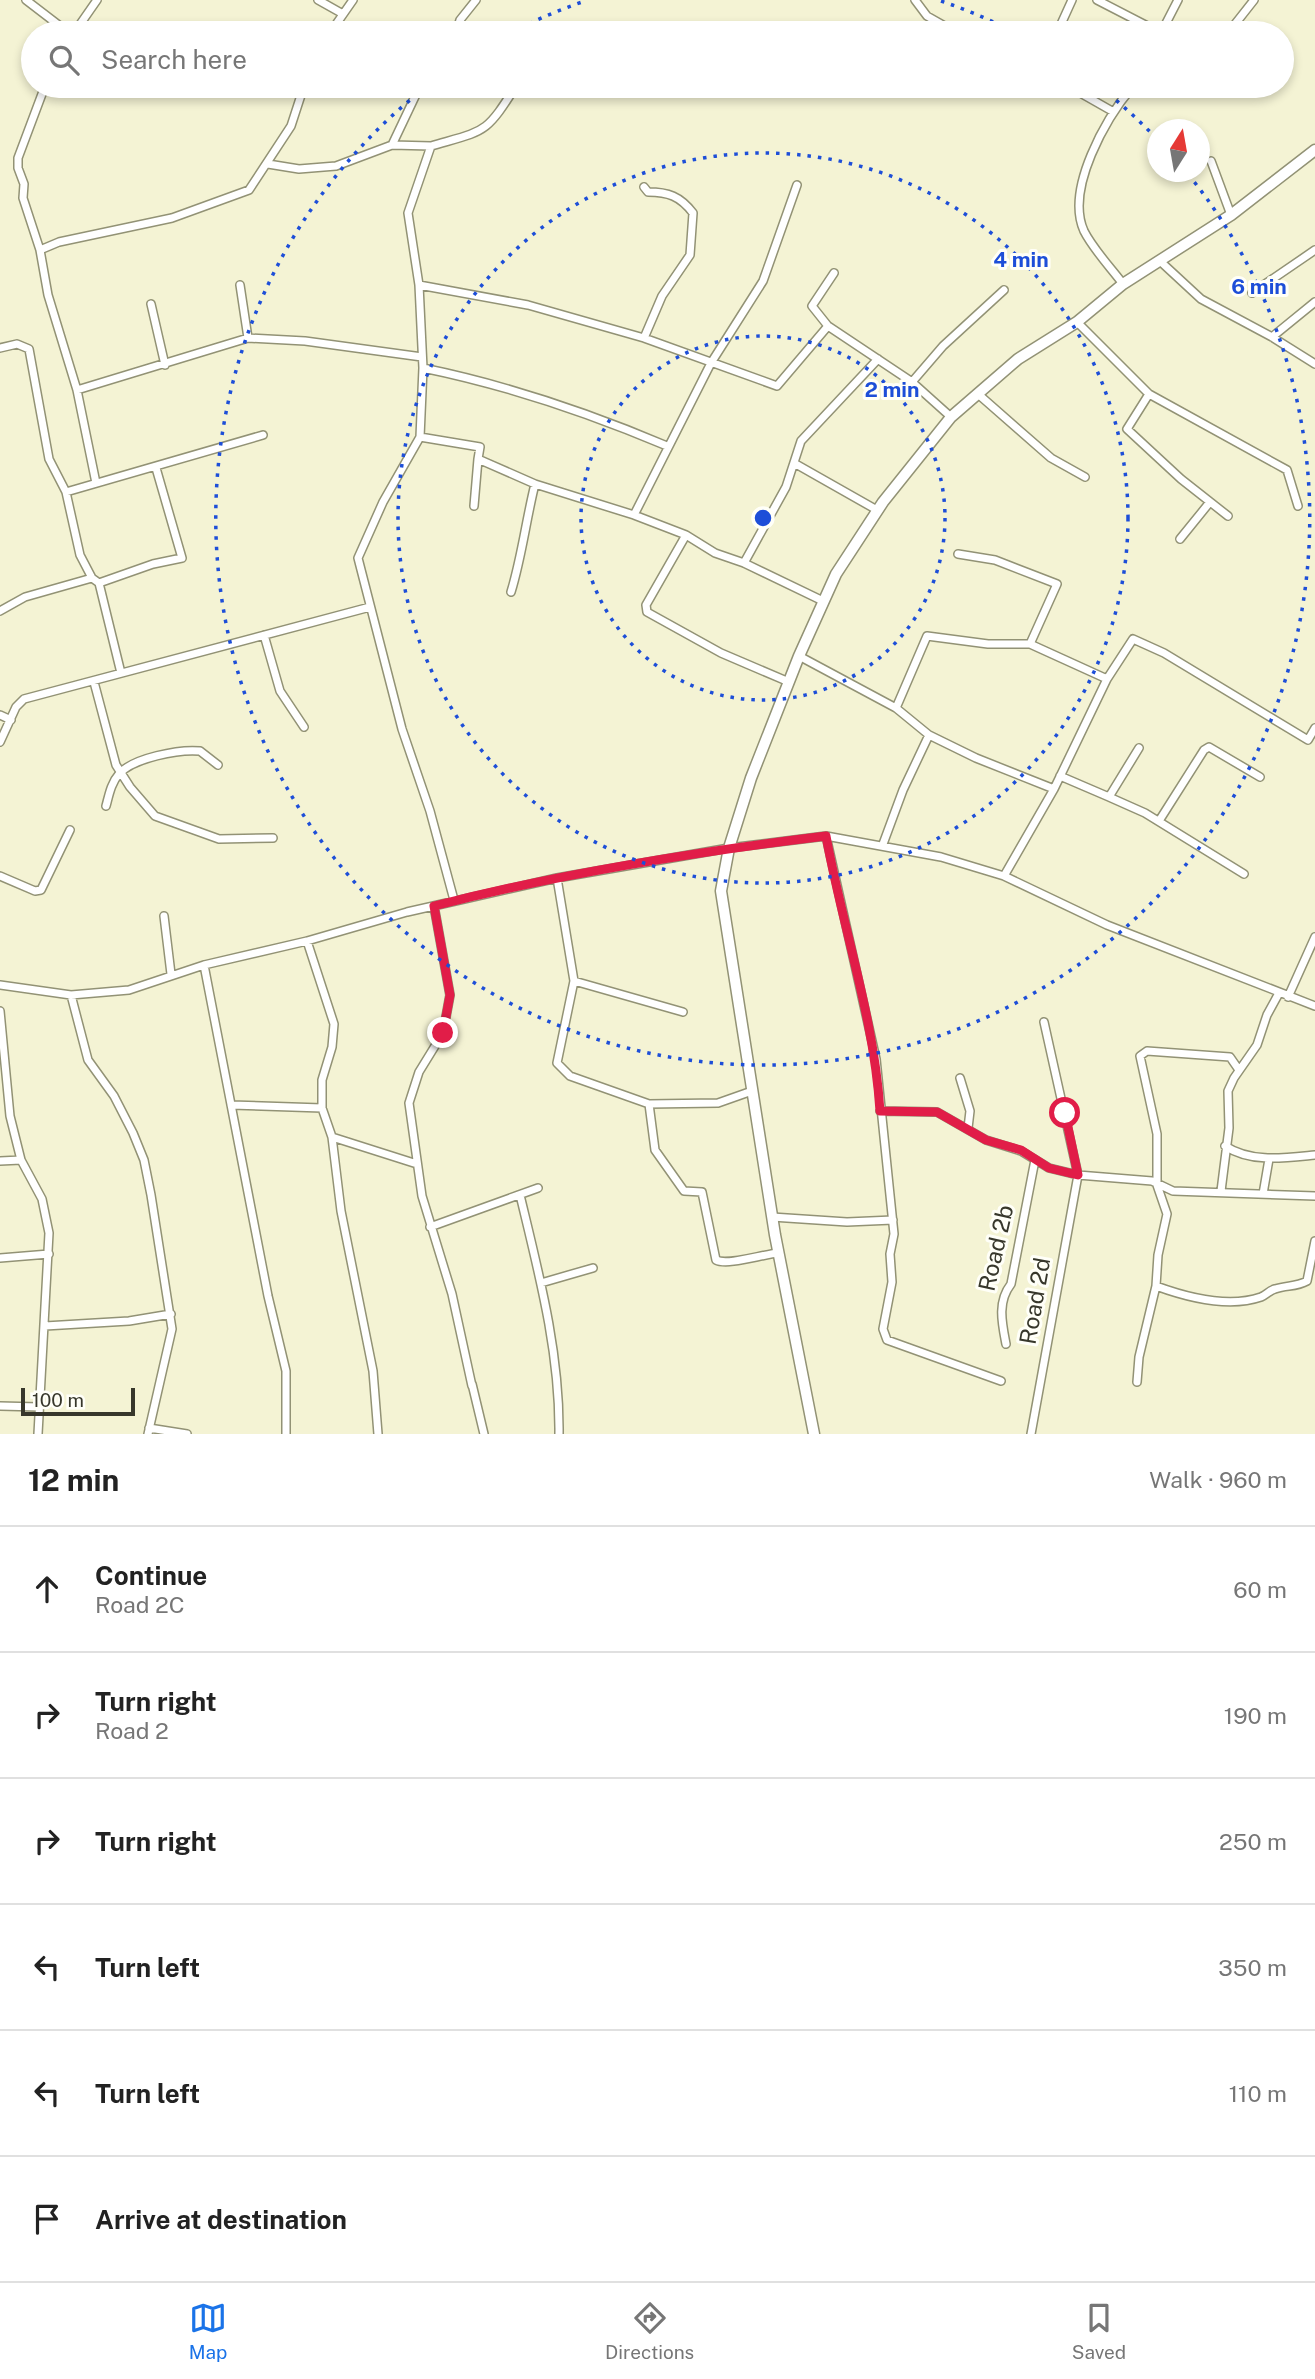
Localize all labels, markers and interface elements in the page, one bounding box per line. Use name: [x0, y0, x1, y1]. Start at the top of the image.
search box: [21, 21, 1294, 98]
icon: search: [45, 41, 83, 79]
text: Search here: [101, 44, 247, 75]
north arrow: [1147, 119, 1210, 182]
text: 4 min: [993, 247, 1049, 272]
text: 6 min: [1231, 274, 1287, 299]
text: 2 min: [864, 377, 920, 402]
centre of rings: [751, 506, 775, 530]
route end: [427, 1017, 458, 1048]
route start: [1049, 1097, 1080, 1128]
street label: Road 2b: [973, 1202, 1019, 1294]
street label: Road 2d: [1014, 1255, 1055, 1346]
scale bar: [21, 1385, 135, 1417]
text: 100 m: [32, 1389, 84, 1411]
text: 12 min: [28, 1462, 119, 1498]
text: Walk · 960 m: [1149, 1466, 1287, 1493]
text: Continue: [95, 1560, 207, 1591]
icon: ahead: [28, 1570, 66, 1608]
text: 60 m: [1233, 1576, 1287, 1603]
text: Road 2C: [95, 1591, 185, 1618]
text: Turn right: [95, 1686, 217, 1717]
icon: right: [28, 1696, 66, 1734]
text: 190 m: [1224, 1702, 1287, 1729]
text: Road 2: [95, 1717, 169, 1744]
icon: right: [28, 1822, 66, 1860]
text: Turn right: [95, 1826, 217, 1857]
text: 250 m: [1219, 1828, 1287, 1855]
icon: left: [28, 1948, 66, 1986]
text: Turn left: [95, 1952, 200, 1983]
text: 350 m: [1218, 1954, 1287, 1981]
icon: left: [28, 2074, 66, 2112]
text: Turn left: [95, 2078, 200, 2109]
text: 110 m: [1229, 2080, 1287, 2107]
icon: arrive: [28, 2200, 66, 2238]
text: Arrive at destination: [95, 2204, 347, 2235]
tab: Map: [189, 2299, 227, 2363]
tab: Directions: [605, 2299, 694, 2363]
tab: Saved: [1072, 2299, 1126, 2363]

